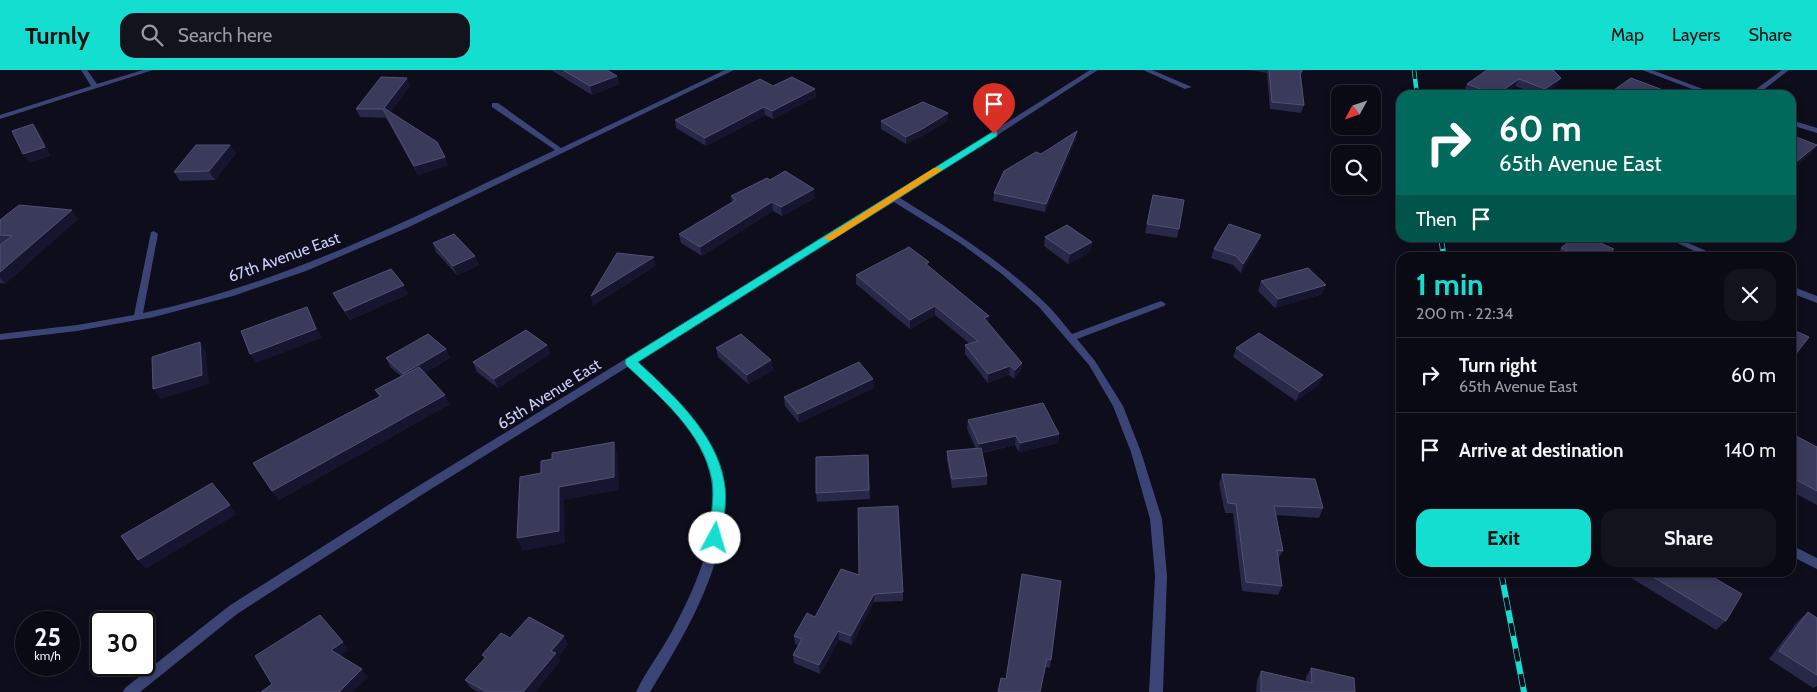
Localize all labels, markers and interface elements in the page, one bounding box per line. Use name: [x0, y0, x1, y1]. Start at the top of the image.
search box: [120, 13, 470, 58]
text: Turnly: [25, 21, 90, 50]
icon: search: [138, 21, 166, 49]
text: Search here: [178, 24, 272, 47]
text: Map: [1611, 24, 1644, 46]
text: Layers: [1672, 24, 1721, 46]
text: Share: [1749, 24, 1792, 46]
pin: [973, 83, 1015, 134]
north arrow: [1331, 85, 1381, 135]
map controls: [1331, 85, 1381, 195]
icon: arrive: [980, 90, 1008, 118]
text: 60 m: [1499, 107, 1582, 150]
icon: right: [1416, 110, 1481, 175]
button: search: [1331, 145, 1381, 195]
text: 65th Avenue East: [1499, 150, 1662, 177]
icon: arrive: [1467, 205, 1495, 233]
text: Then: [1416, 208, 1457, 231]
street label: 67th Avenue East: [226, 228, 343, 286]
text: 1 min: [1416, 266, 1484, 303]
button: close: [1724, 269, 1776, 321]
text: 200 m · 22:34: [1416, 304, 1513, 323]
street label: 65th Avenue East: [494, 354, 605, 433]
text: Turn right: [1459, 354, 1537, 377]
icon: right: [1416, 361, 1444, 389]
text: 60 m: [1731, 364, 1776, 387]
text: 65th Avenue East: [1459, 377, 1577, 396]
icon: arrive: [1416, 436, 1444, 464]
text: Arrive at destination: [1459, 439, 1623, 462]
text: 140 m: [1725, 439, 1776, 462]
button: Exit: [1416, 509, 1591, 567]
button: Share: [1601, 509, 1776, 567]
position arrow: [688, 511, 740, 563]
speed limit sign: 30: [90, 611, 155, 676]
text: 25: [34, 622, 61, 652]
text: km/h: [34, 648, 61, 663]

